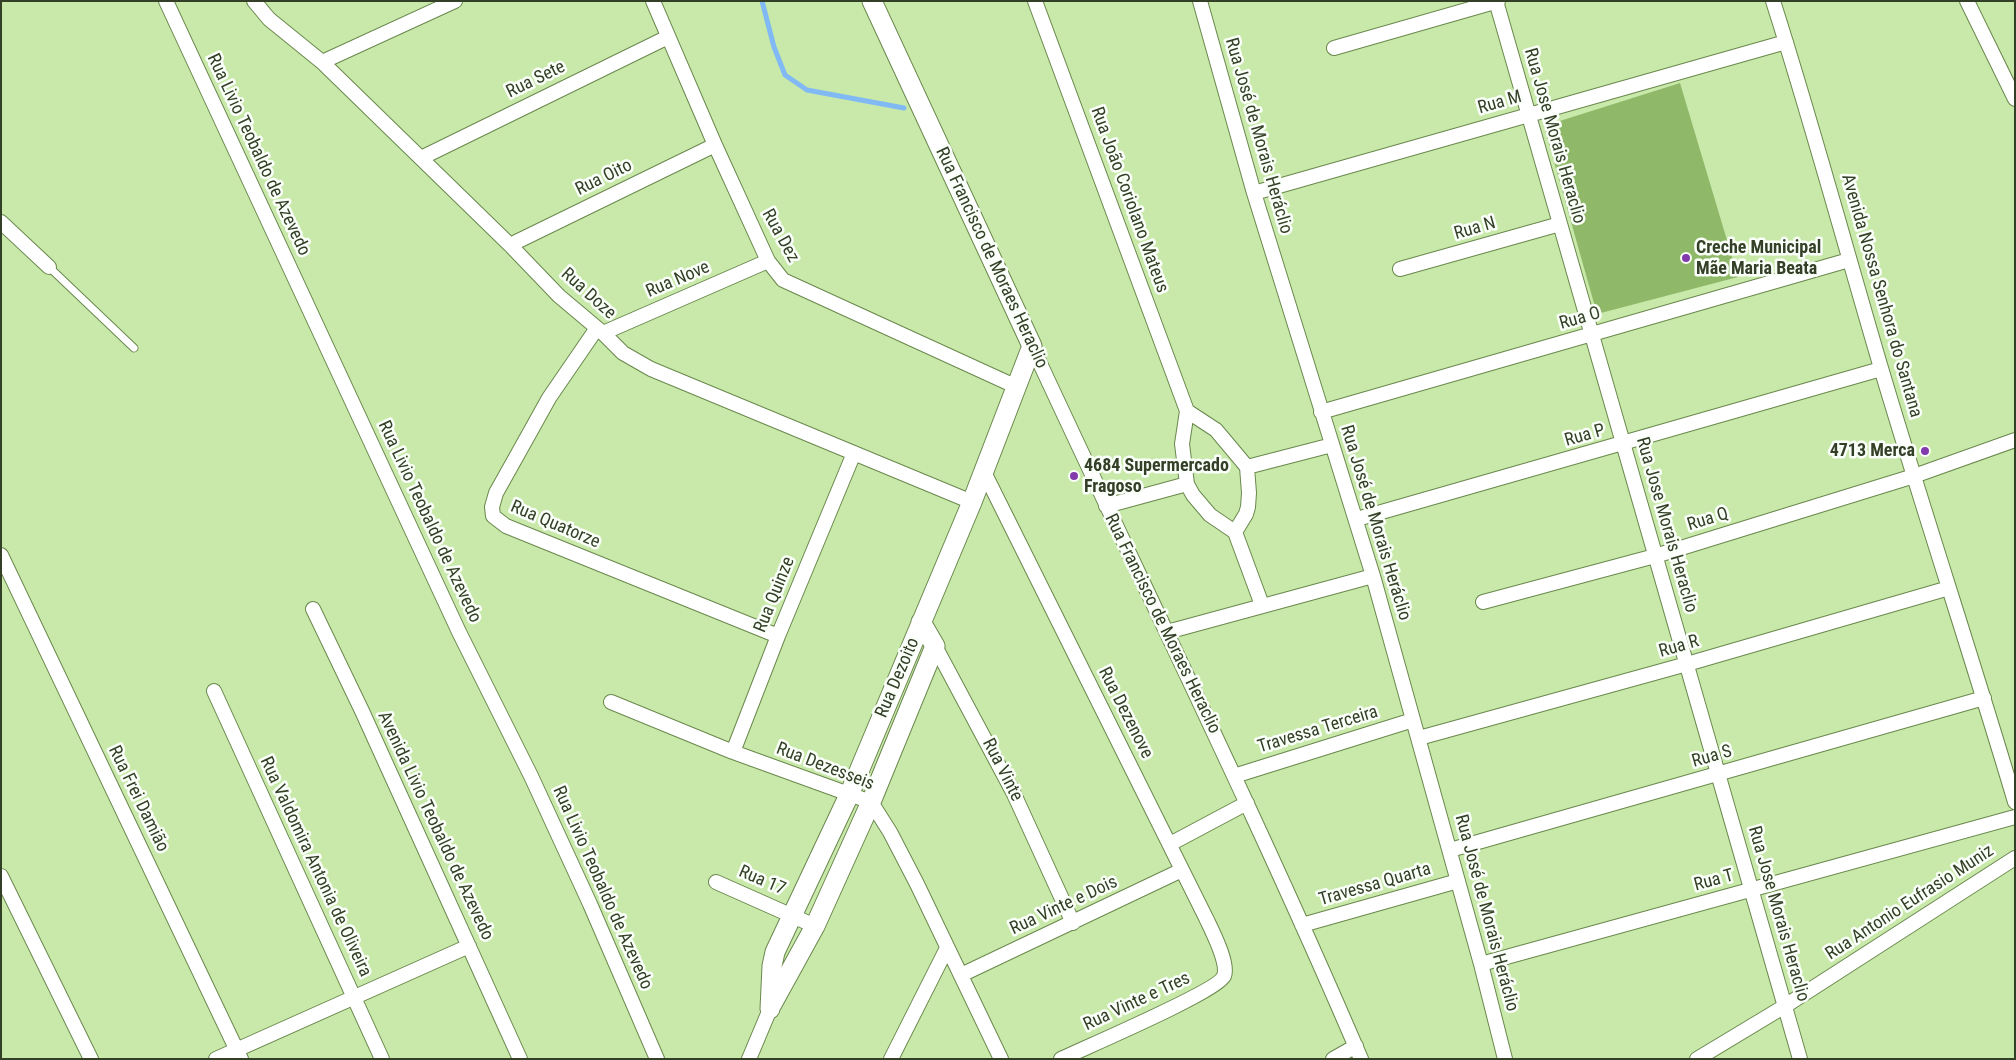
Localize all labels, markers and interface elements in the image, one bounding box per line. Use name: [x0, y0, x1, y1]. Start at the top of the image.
street label: Rua José de Morais Heráclio: [1220, 36, 1296, 236]
street label: Rua Jose Morais Heraclio: [1519, 46, 1589, 226]
street label: Rua Livio Teobaldo de Azevedo: [202, 51, 314, 259]
street label: Rua Sete: [503, 57, 569, 103]
street label: Rua M: [1476, 86, 1524, 120]
street label: Rua João Coriolano Mateus: [1085, 104, 1173, 296]
street label: Rua Francisco de Moraes Heraclio: [930, 144, 1052, 372]
street label: Rua Oito: [572, 155, 636, 201]
street label: Avenida Nossa Senhora do Santana: [1836, 172, 1926, 420]
street label: Rua Dez: [757, 206, 803, 266]
street label: Rua N: [1452, 213, 1498, 245]
place label: Creche Municipal Mãe Maria Beata: [1696, 237, 1821, 280]
marker: Creche Municipal Mãe Maria Beata: [1680, 252, 1692, 264]
street label: Rua Nove: [643, 257, 713, 303]
street label: Rua Doze: [556, 264, 620, 324]
street label: Rua O: [1557, 303, 1603, 335]
street label: Rua Livio Teobaldo de Azevedo: [373, 418, 485, 626]
street label: Rua P: [1562, 420, 1608, 452]
street label: Rua José de Morais Heráclio: [1335, 423, 1415, 623]
street label: Rua Jose Morais Heraclio: [1631, 435, 1701, 615]
place label: 4713 Merca: [1830, 440, 1915, 462]
marker: 4713 Merca: [1919, 445, 1931, 457]
place label: 4684 Supermercado Fragoso: [1084, 455, 1229, 498]
marker: 4684 Supermercado Fragoso: [1068, 470, 1080, 482]
street label: Rua Quatorze: [507, 496, 603, 554]
street label: Rua Q: [1685, 504, 1731, 536]
street label: Rua Francisco de Moraes Heraclio: [1099, 511, 1225, 737]
street label: Rua Quinze: [750, 554, 800, 636]
street label: Rua R: [1657, 631, 1701, 663]
street label: Rua Dezoito: [871, 635, 925, 721]
street label: Rua Dezenove: [1093, 664, 1157, 762]
street label: Travessa Terceira: [1255, 701, 1381, 759]
street label: Avenida Livio Teobaldo de Azevedo: [372, 708, 498, 944]
street label: Rua Vinte: [977, 735, 1027, 805]
street label: Rua Dezesseis: [773, 738, 877, 796]
street label: Rua S: [1690, 741, 1734, 773]
street label: Rua Frei Damião: [103, 742, 173, 856]
street label: Rua Valdomira Antonia de Oliveira: [254, 754, 376, 980]
street label: Rua Livio Teobaldo de Azevedo: [547, 783, 657, 993]
street label: Rua José de Morais Heráclio: [1449, 812, 1523, 1014]
street label: Rua Jose Morais Heraclio: [1743, 824, 1813, 1004]
street label: Rua Antonio Eufrasio Muniz: [1822, 841, 1998, 965]
street label: Travessa Quarta: [1316, 859, 1434, 911]
street label: Rua 17: [735, 862, 789, 900]
street label: Rua T: [1692, 865, 1736, 897]
street label: Rua Vinte e Dois: [1007, 872, 1121, 940]
street label: Rua Vinte e Tres: [1080, 968, 1194, 1036]

